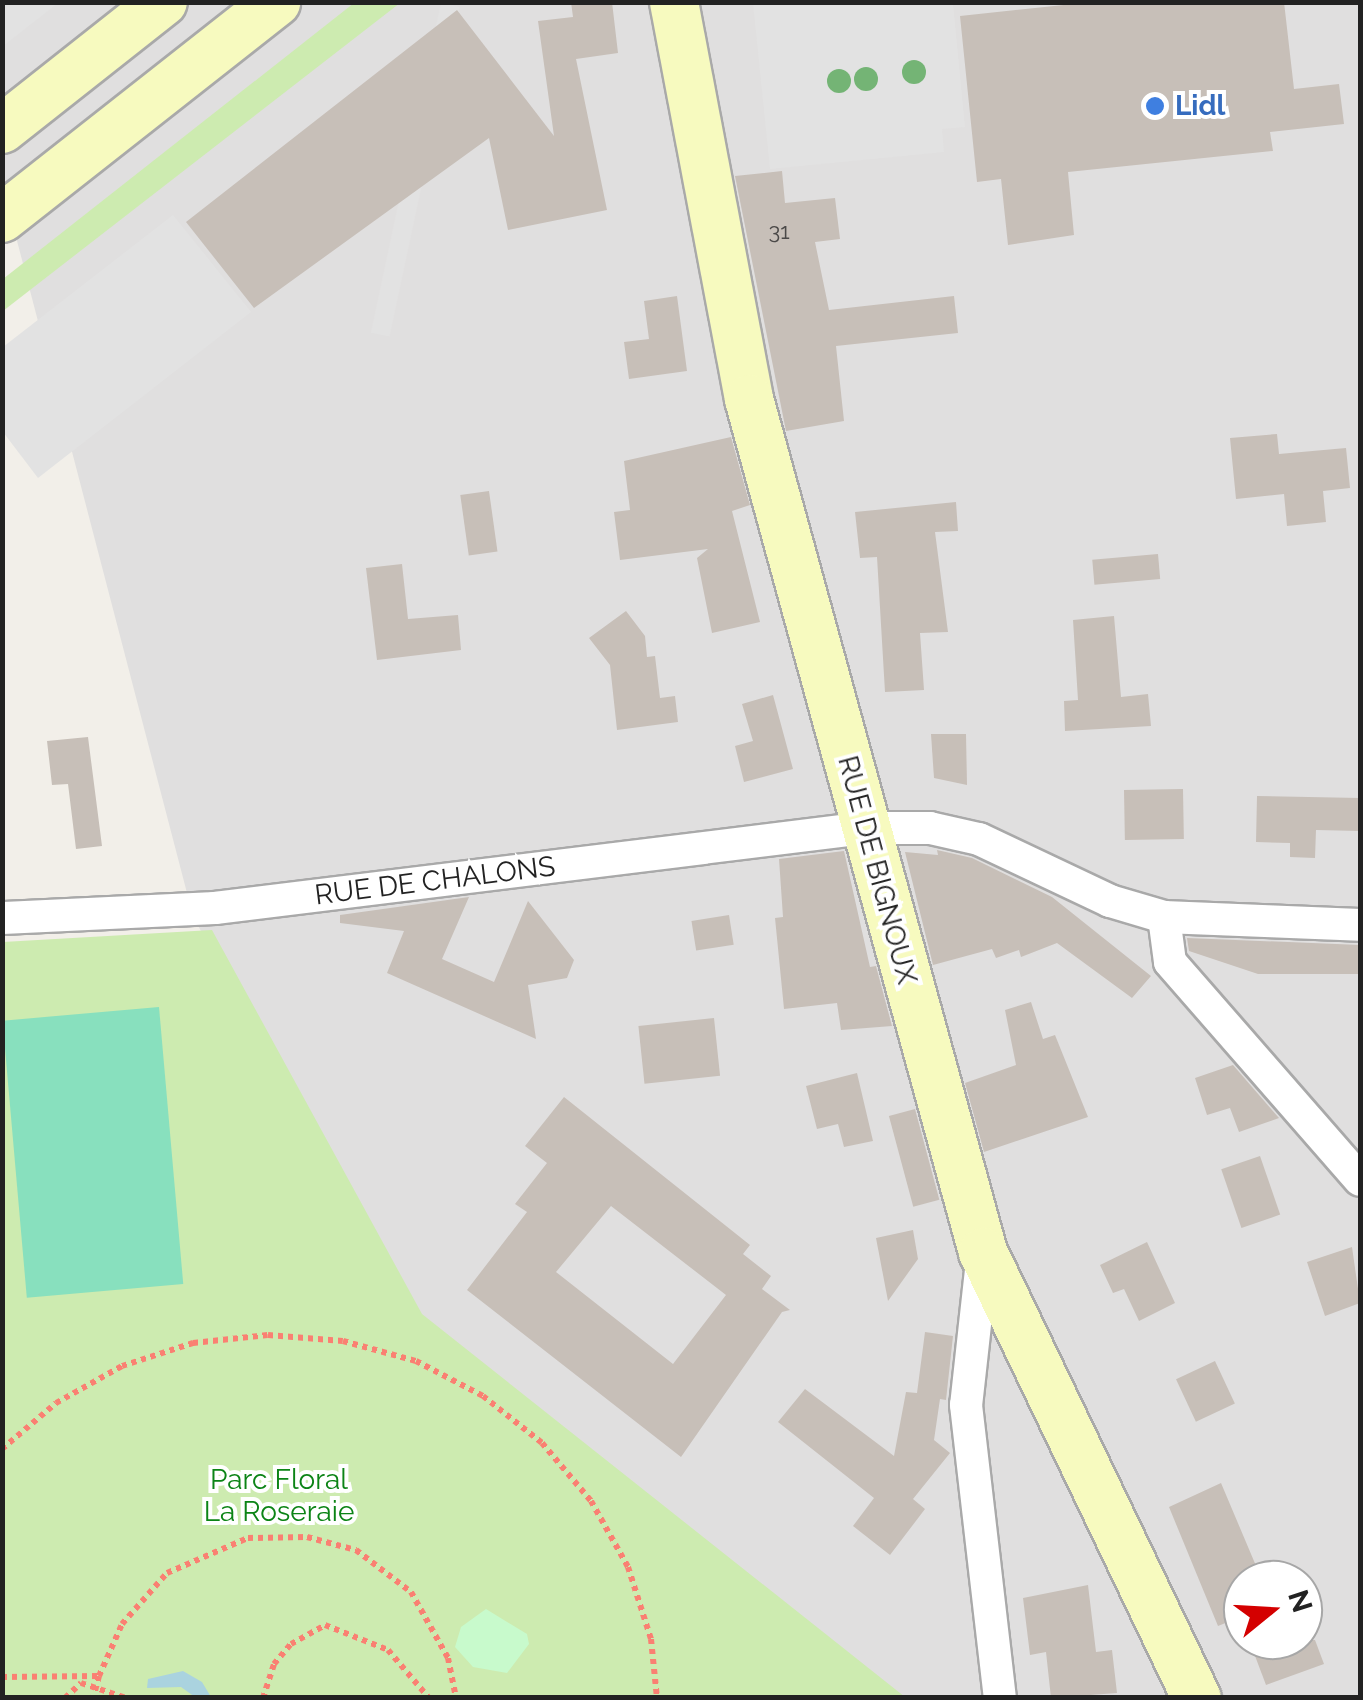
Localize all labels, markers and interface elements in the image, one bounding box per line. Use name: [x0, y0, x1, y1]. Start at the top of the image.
place label: Lidl: [1175, 89, 1225, 123]
marker: Lidl: [1144, 95, 1166, 117]
house number: 31: [768, 219, 790, 245]
street label: RUE DE BIGNOUX: [830, 752, 924, 988]
street label: RUE DE CHALONS: [313, 850, 557, 912]
park label: Parc Floral La Roseraie: [204, 1463, 354, 1529]
north arrow: [1223, 1560, 1323, 1660]
text: N: [1281, 1586, 1319, 1616]

